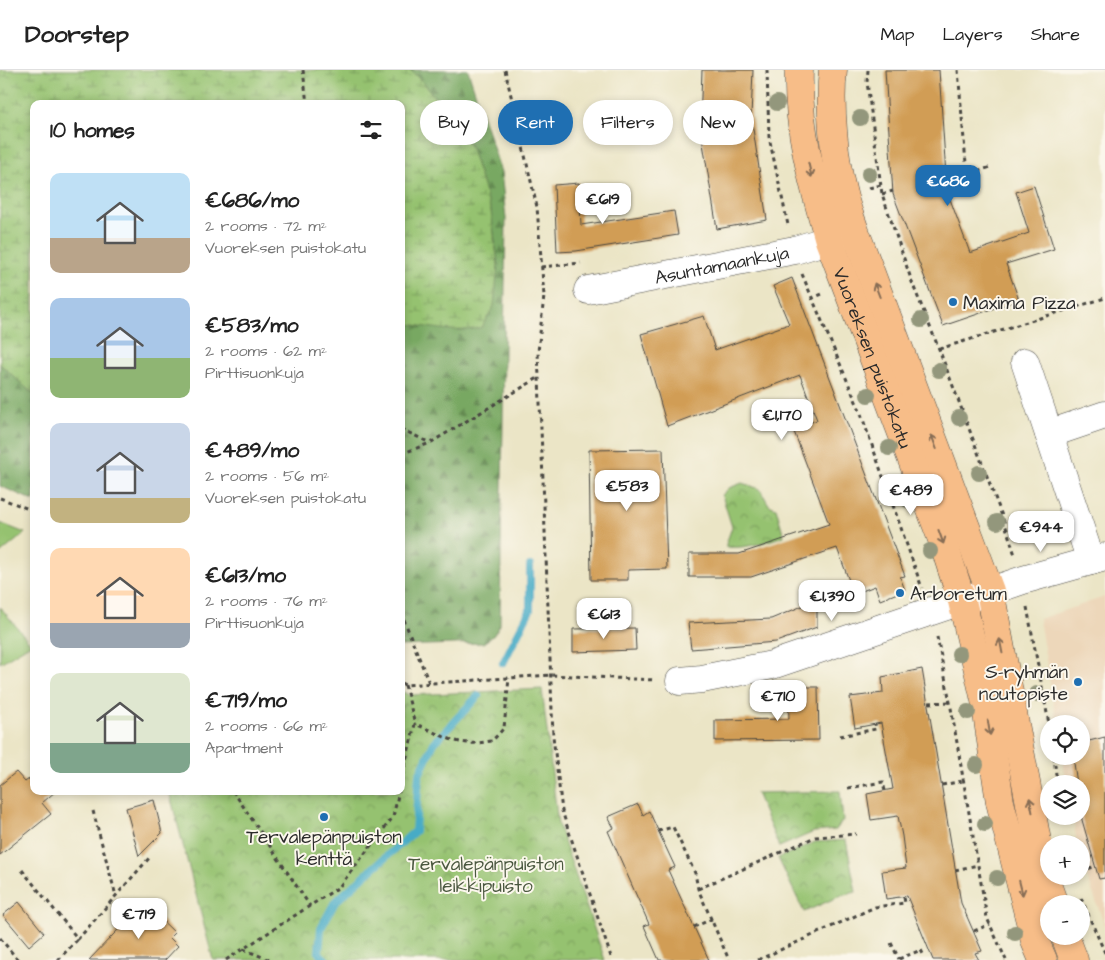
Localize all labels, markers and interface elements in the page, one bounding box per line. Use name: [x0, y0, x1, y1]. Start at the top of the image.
text: Doorstep: [25, 18, 129, 52]
text: Map: [880, 22, 914, 47]
text: Layers: [942, 22, 1003, 47]
text: Share: [1031, 22, 1080, 47]
chip: Buy: [420, 100, 488, 145]
chip: Rent: [498, 100, 573, 145]
chip: Filters: [583, 100, 673, 145]
chip: New: [683, 100, 754, 145]
text: 10 homes: [50, 116, 135, 145]
icon: filters: [357, 116, 385, 144]
one-way arrow: [806, 162, 815, 178]
pin: €686: [918, 164, 978, 207]
text: €686: [926, 170, 970, 192]
pin: €619: [573, 182, 633, 225]
text: €686/mo: [205, 186, 299, 215]
text: €619: [586, 188, 620, 210]
icon: home: [90, 193, 150, 253]
text: 2 rooms · 72 m²: [205, 215, 327, 237]
text: Vuoreksen puistokatu: [205, 237, 366, 259]
street label: Asuntamaankuja: [652, 239, 792, 292]
street label: Vuoreksen puistokatu: [826, 264, 919, 453]
one-way arrow: [872, 283, 881, 298]
place label: Maxima Pizza: [963, 290, 1076, 317]
marker: Maxima Pizza: [947, 296, 959, 308]
text: €583/mo: [205, 311, 299, 340]
icon: home: [90, 318, 150, 378]
text: 2 rooms · 62 m²: [205, 340, 327, 362]
text: Pirttisuonkuja: [205, 362, 304, 384]
pin: €1,170: [741, 398, 823, 441]
text: €1,170: [762, 404, 802, 426]
one-way arrow: [929, 435, 938, 450]
text: €489/mo: [205, 436, 299, 465]
icon: home: [90, 443, 150, 503]
text: 2 rooms · 56 m²: [205, 465, 329, 487]
pin: €583: [597, 470, 657, 512]
pin: €489: [881, 474, 941, 516]
text: €583: [606, 475, 648, 497]
text: €489: [889, 479, 933, 501]
text: Vuoreksen puistokatu: [205, 487, 366, 509]
pin: €944: [1011, 510, 1071, 553]
text: €944: [1019, 516, 1063, 538]
one-way arrow: [937, 529, 946, 544]
text: €613/mo: [205, 561, 286, 590]
icon: home: [90, 568, 150, 628]
pin: €1,390: [791, 580, 873, 622]
place label: Arboretum: [910, 581, 1007, 608]
text: €1,390: [810, 585, 854, 607]
marker: Arboretum: [894, 587, 906, 599]
text: 2 rooms · 76 m²: [205, 590, 328, 612]
pin: €613: [574, 598, 634, 640]
text: €613: [588, 603, 620, 625]
text: Pirttisuonkuja: [205, 612, 304, 634]
one-way arrow: [995, 638, 1005, 654]
place label: S-ryhmän noutopiste: [979, 659, 1068, 708]
marker: S-ryhmän noutopiste: [1072, 676, 1084, 688]
pin: €710: [748, 680, 808, 722]
text: €710: [761, 685, 795, 707]
text: €719/mo: [205, 686, 287, 715]
icon: home: [90, 693, 150, 753]
text: 2 rooms · 66 m²: [205, 715, 328, 737]
map controls: [1040, 715, 1090, 945]
button: locate: [1040, 715, 1090, 765]
one-way arrow: [984, 720, 994, 736]
text: Apartment: [205, 737, 283, 759]
button: layers: [1040, 775, 1090, 825]
one-way arrow: [1025, 798, 1035, 814]
marker: Tervalepänpuiston kenttä: [318, 811, 330, 823]
place label: Tervalepänpuiston kenttä: [246, 824, 402, 873]
button: +: [1040, 835, 1090, 885]
park label: Tervalepänpuiston leikkipuisto: [408, 851, 564, 900]
one-way arrow: [1017, 879, 1026, 895]
button: −: [1040, 895, 1090, 945]
pin: €719: [109, 898, 169, 940]
text: €719: [122, 903, 156, 925]

